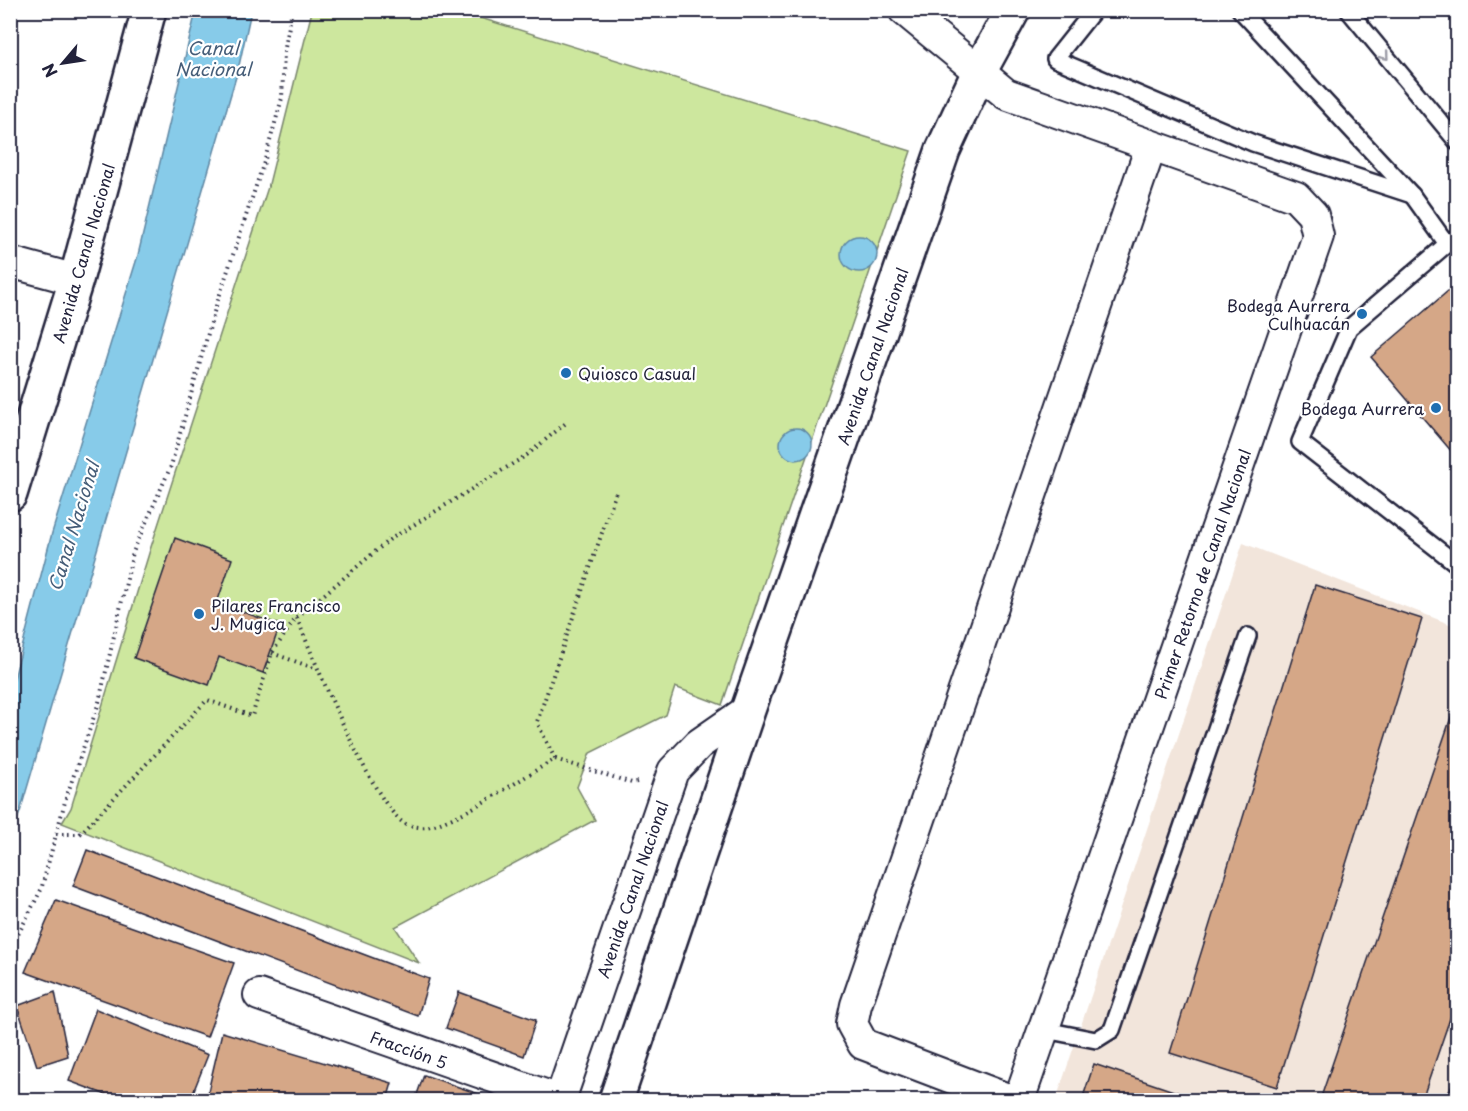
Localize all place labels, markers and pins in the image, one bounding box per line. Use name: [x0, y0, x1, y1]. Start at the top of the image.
place label: Bodega Aurrera Culhuacán: [1227, 293, 1350, 335]
marker: Bodega Aurrera Culhuacán: [1355, 307, 1369, 321]
place label: Quiosco Casual: [578, 361, 696, 385]
marker: Quiosco Casual: [559, 366, 573, 380]
place label: Bodega Aurrera: [1301, 396, 1424, 420]
marker: Bodega Aurrera: [1429, 401, 1443, 415]
place label: Pilares Francisco J. Mugica: [211, 593, 341, 635]
marker: Pilares Francisco J. Mugica: [192, 607, 206, 621]

